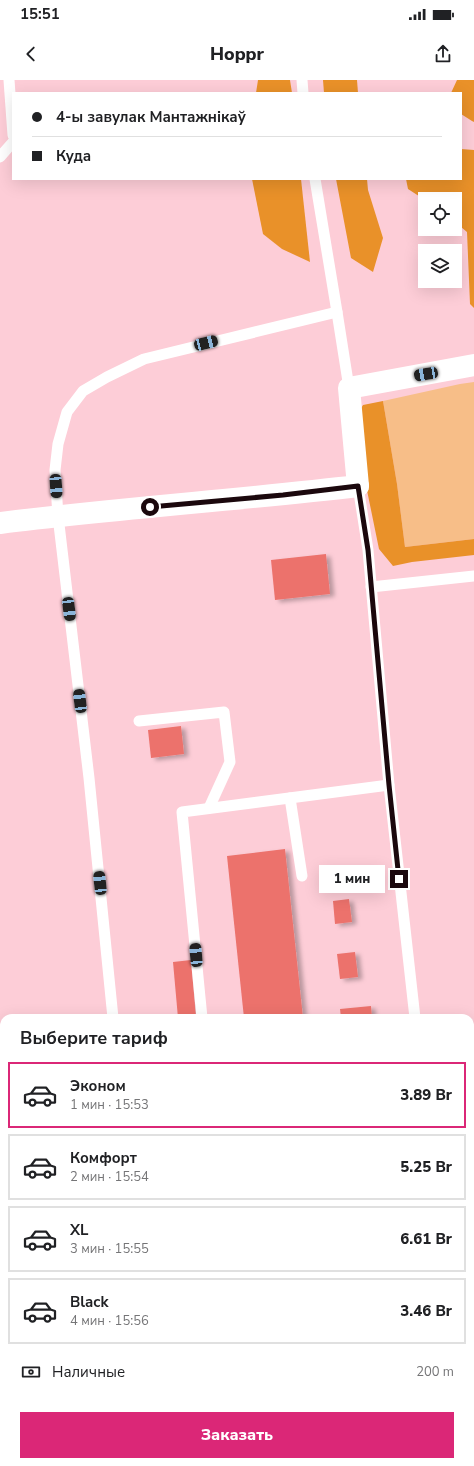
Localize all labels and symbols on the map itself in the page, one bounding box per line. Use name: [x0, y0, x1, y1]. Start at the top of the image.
car: [193, 334, 219, 352]
car: [413, 366, 439, 382]
car: [49, 474, 63, 498]
route start: [141, 498, 159, 516]
car: [62, 596, 76, 622]
car: [73, 688, 87, 714]
callout: 1 мин: [319, 865, 385, 893]
car: [93, 870, 107, 896]
route end: [390, 870, 408, 888]
car: [189, 943, 203, 967]

